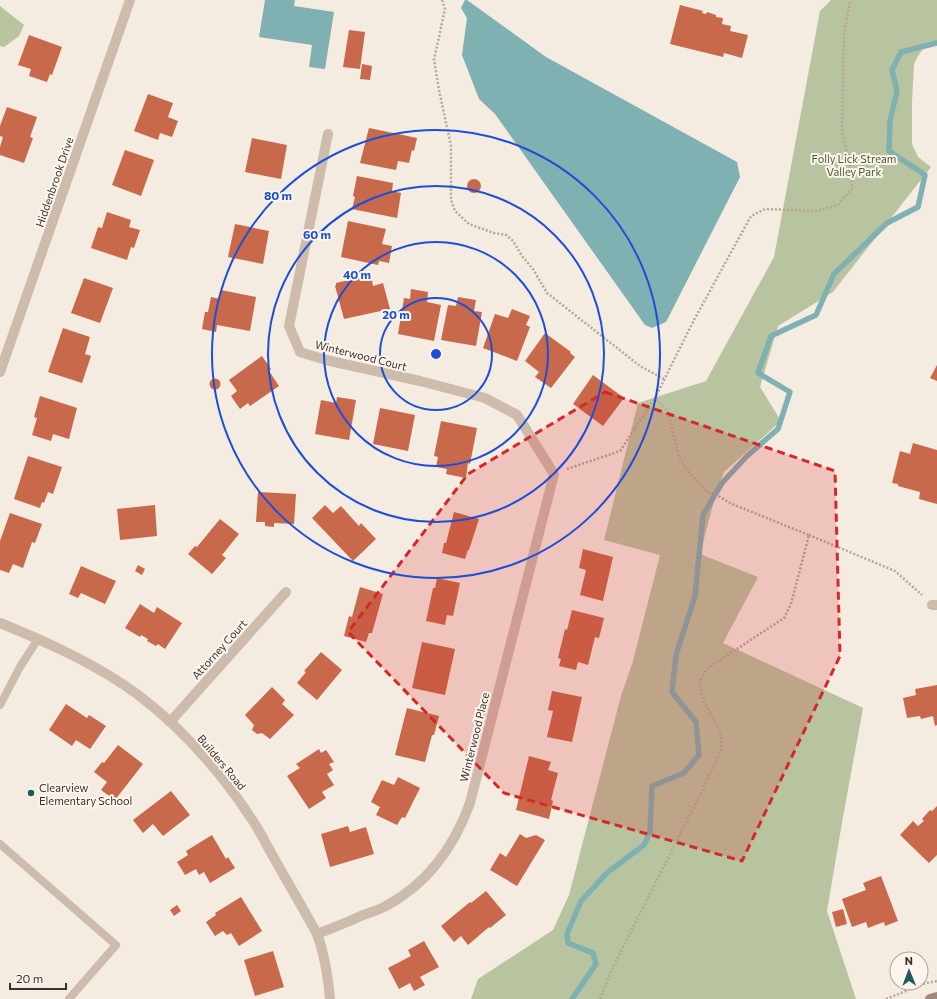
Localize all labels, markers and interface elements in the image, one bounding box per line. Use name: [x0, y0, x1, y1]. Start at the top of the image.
street label: Hiddenbrook Drive: [32, 135, 76, 229]
park label: Folly Lick Stream Valley Park: [812, 152, 896, 178]
text: 80 m: [264, 188, 292, 202]
text: 60 m: [303, 227, 331, 241]
text: 40 m: [343, 267, 371, 281]
text: 20 m: [382, 307, 410, 321]
street label: Winterwood Court: [314, 337, 409, 373]
centre of rings: [429, 347, 443, 361]
street label: Attorney Court: [189, 616, 250, 682]
street label: Winterwood Place: [457, 691, 491, 783]
street label: Builders Road: [195, 732, 249, 792]
place label: Clearview Elementary School: [39, 781, 132, 807]
marker: Clearview Elementary School: [26, 788, 36, 798]
north arrow: [889, 951, 929, 991]
text: N: [905, 954, 913, 967]
scale bar: [10, 965, 66, 991]
text: 20 m: [16, 971, 43, 985]

